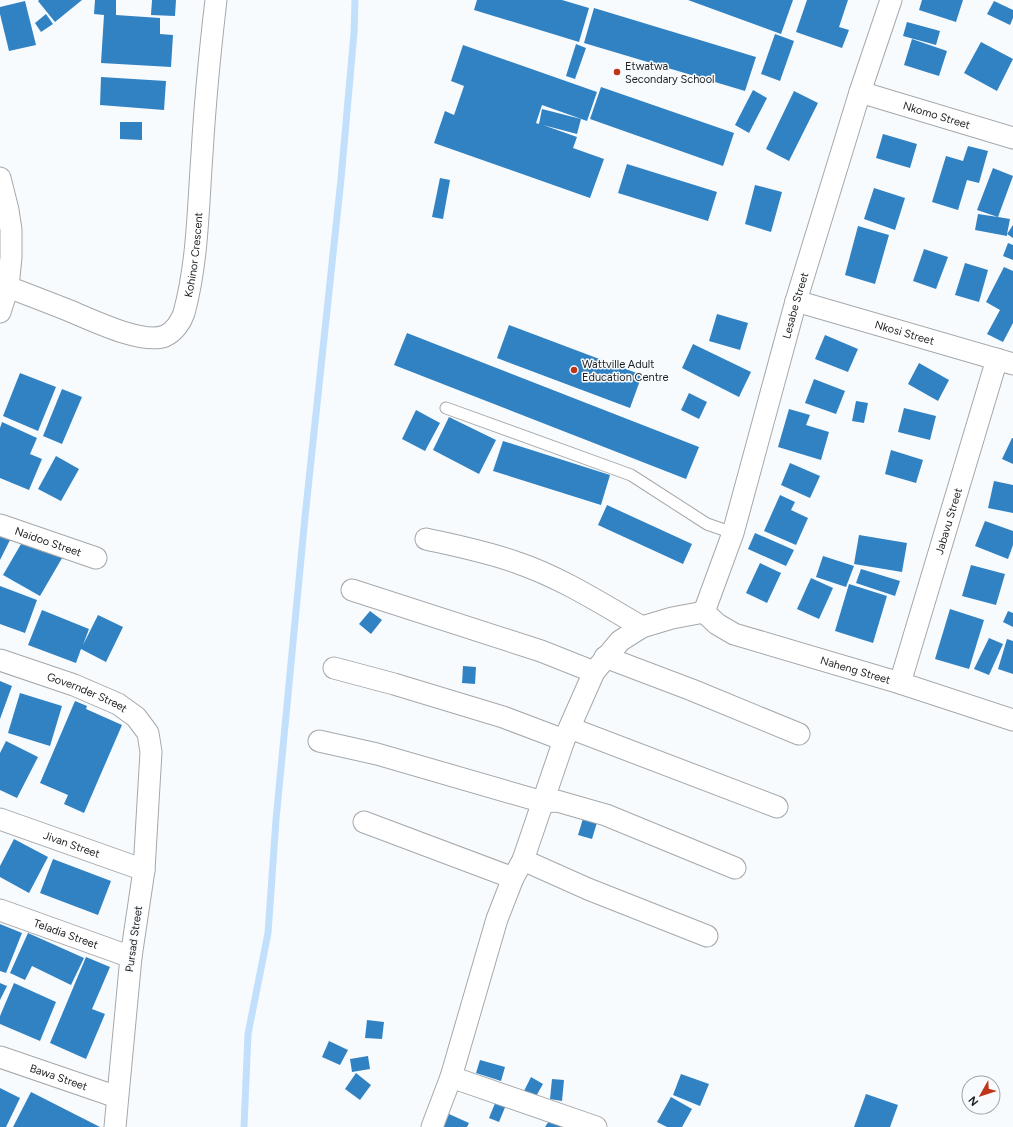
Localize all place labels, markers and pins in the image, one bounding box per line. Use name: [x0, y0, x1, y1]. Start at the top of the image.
place label: Etwatwa Secondary School: [625, 60, 715, 86]
marker: Etwatwa Secondary School: [612, 67, 622, 77]
place label: Wattville Adult Education Centre: [582, 358, 669, 384]
marker: Wattville Adult Education Centre: [569, 365, 579, 375]

